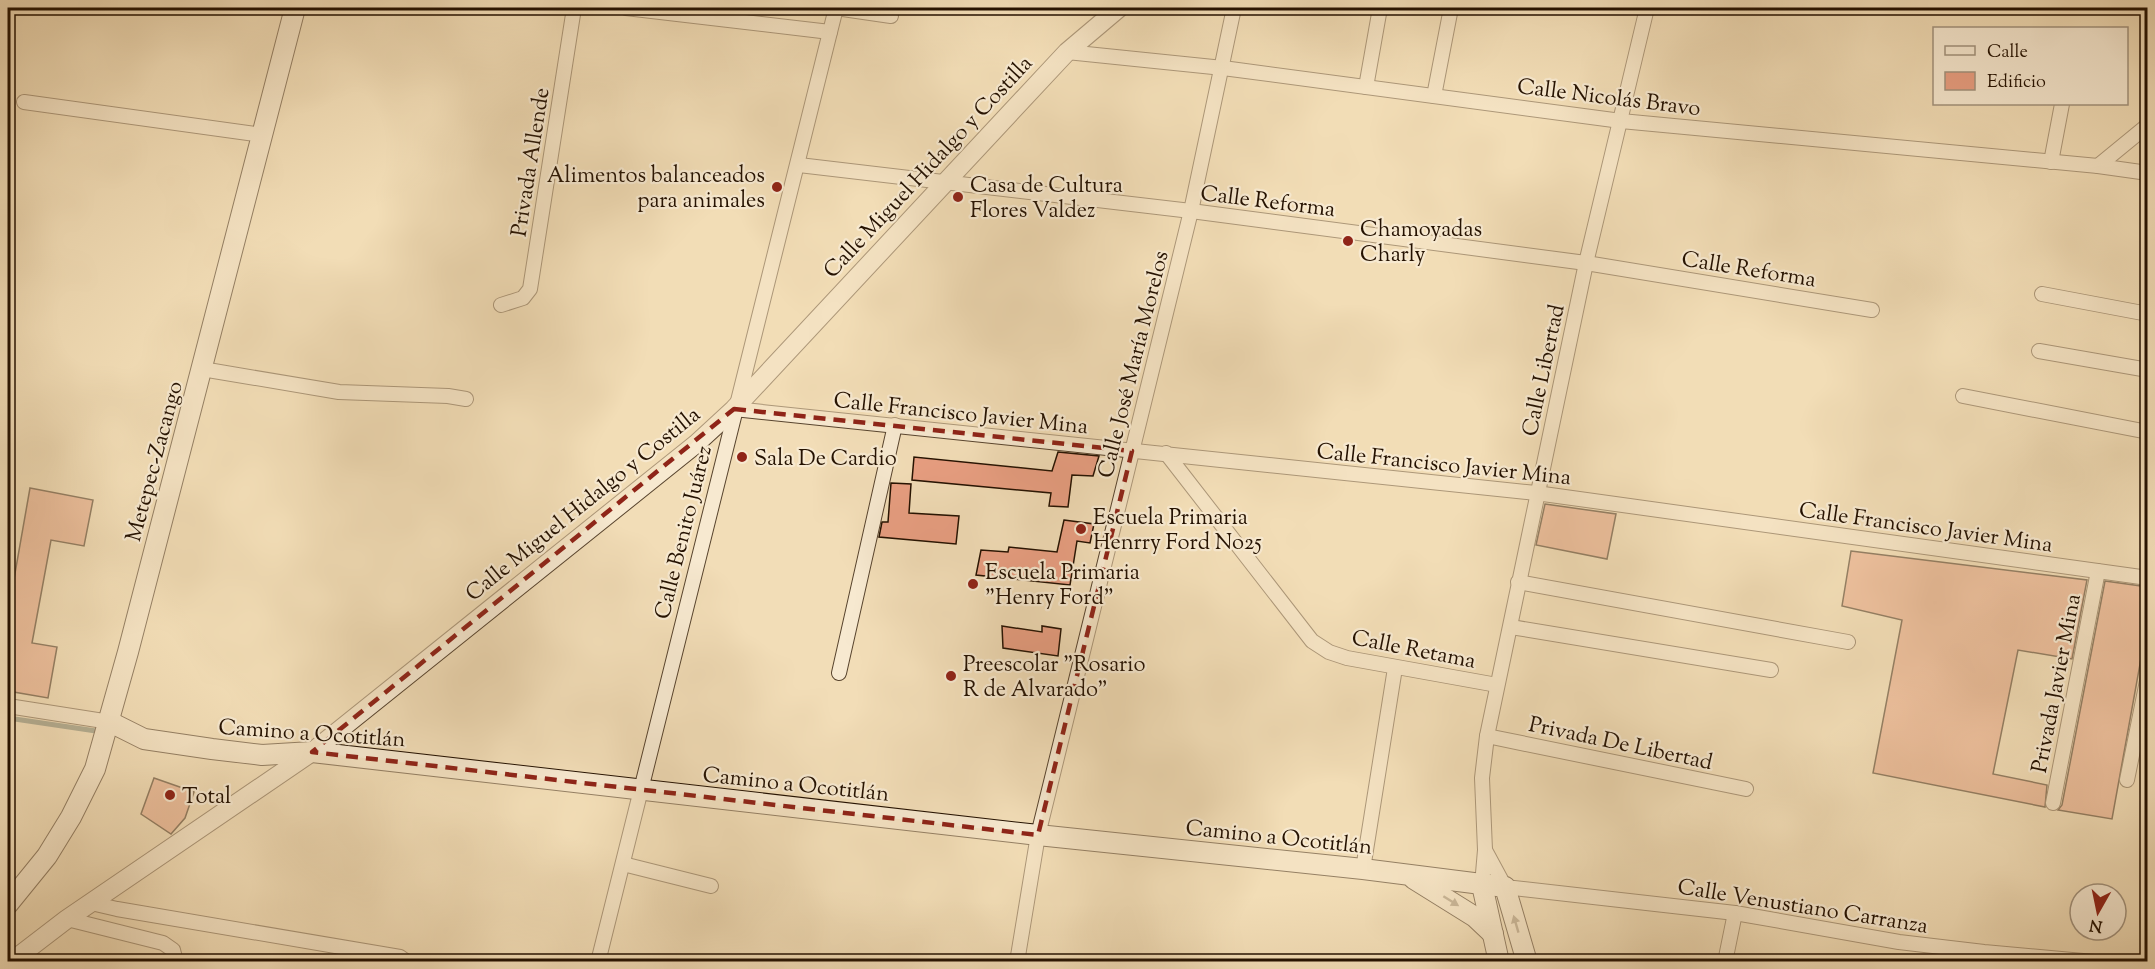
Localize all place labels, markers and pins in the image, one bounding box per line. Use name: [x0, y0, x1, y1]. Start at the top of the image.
place label: Alimentos balanceados para animales: [547, 161, 765, 218]
place label: Casa de Cultura Flores Valdez: [970, 171, 1123, 228]
marker: Alimentos balanceados para animales: [770, 180, 784, 194]
marker: Casa de Cultura Flores Valdez: [951, 190, 965, 204]
place label: Chamoyadas Charly: [1360, 215, 1482, 272]
marker: Chamoyadas Charly: [1341, 234, 1355, 248]
place label: Sala De Cardio: [754, 444, 897, 476]
marker: Sala De Cardio: [735, 450, 749, 464]
place label: Escuela Primaria Henrry Ford No25: [1093, 503, 1262, 560]
marker: Escuela Primaria Henrry Ford No25: [1074, 522, 1088, 536]
place label: Escuela Primaria "Henry Ford": [985, 558, 1140, 615]
marker: Escuela Primaria "Henry Ford": [966, 577, 980, 591]
place label: Preescolar "Rosario R de Alvarado": [963, 650, 1145, 707]
marker: Preescolar "Rosario R de Alvarado": [944, 669, 958, 683]
place label: Total: [182, 782, 231, 814]
marker: Total: [163, 788, 177, 802]

